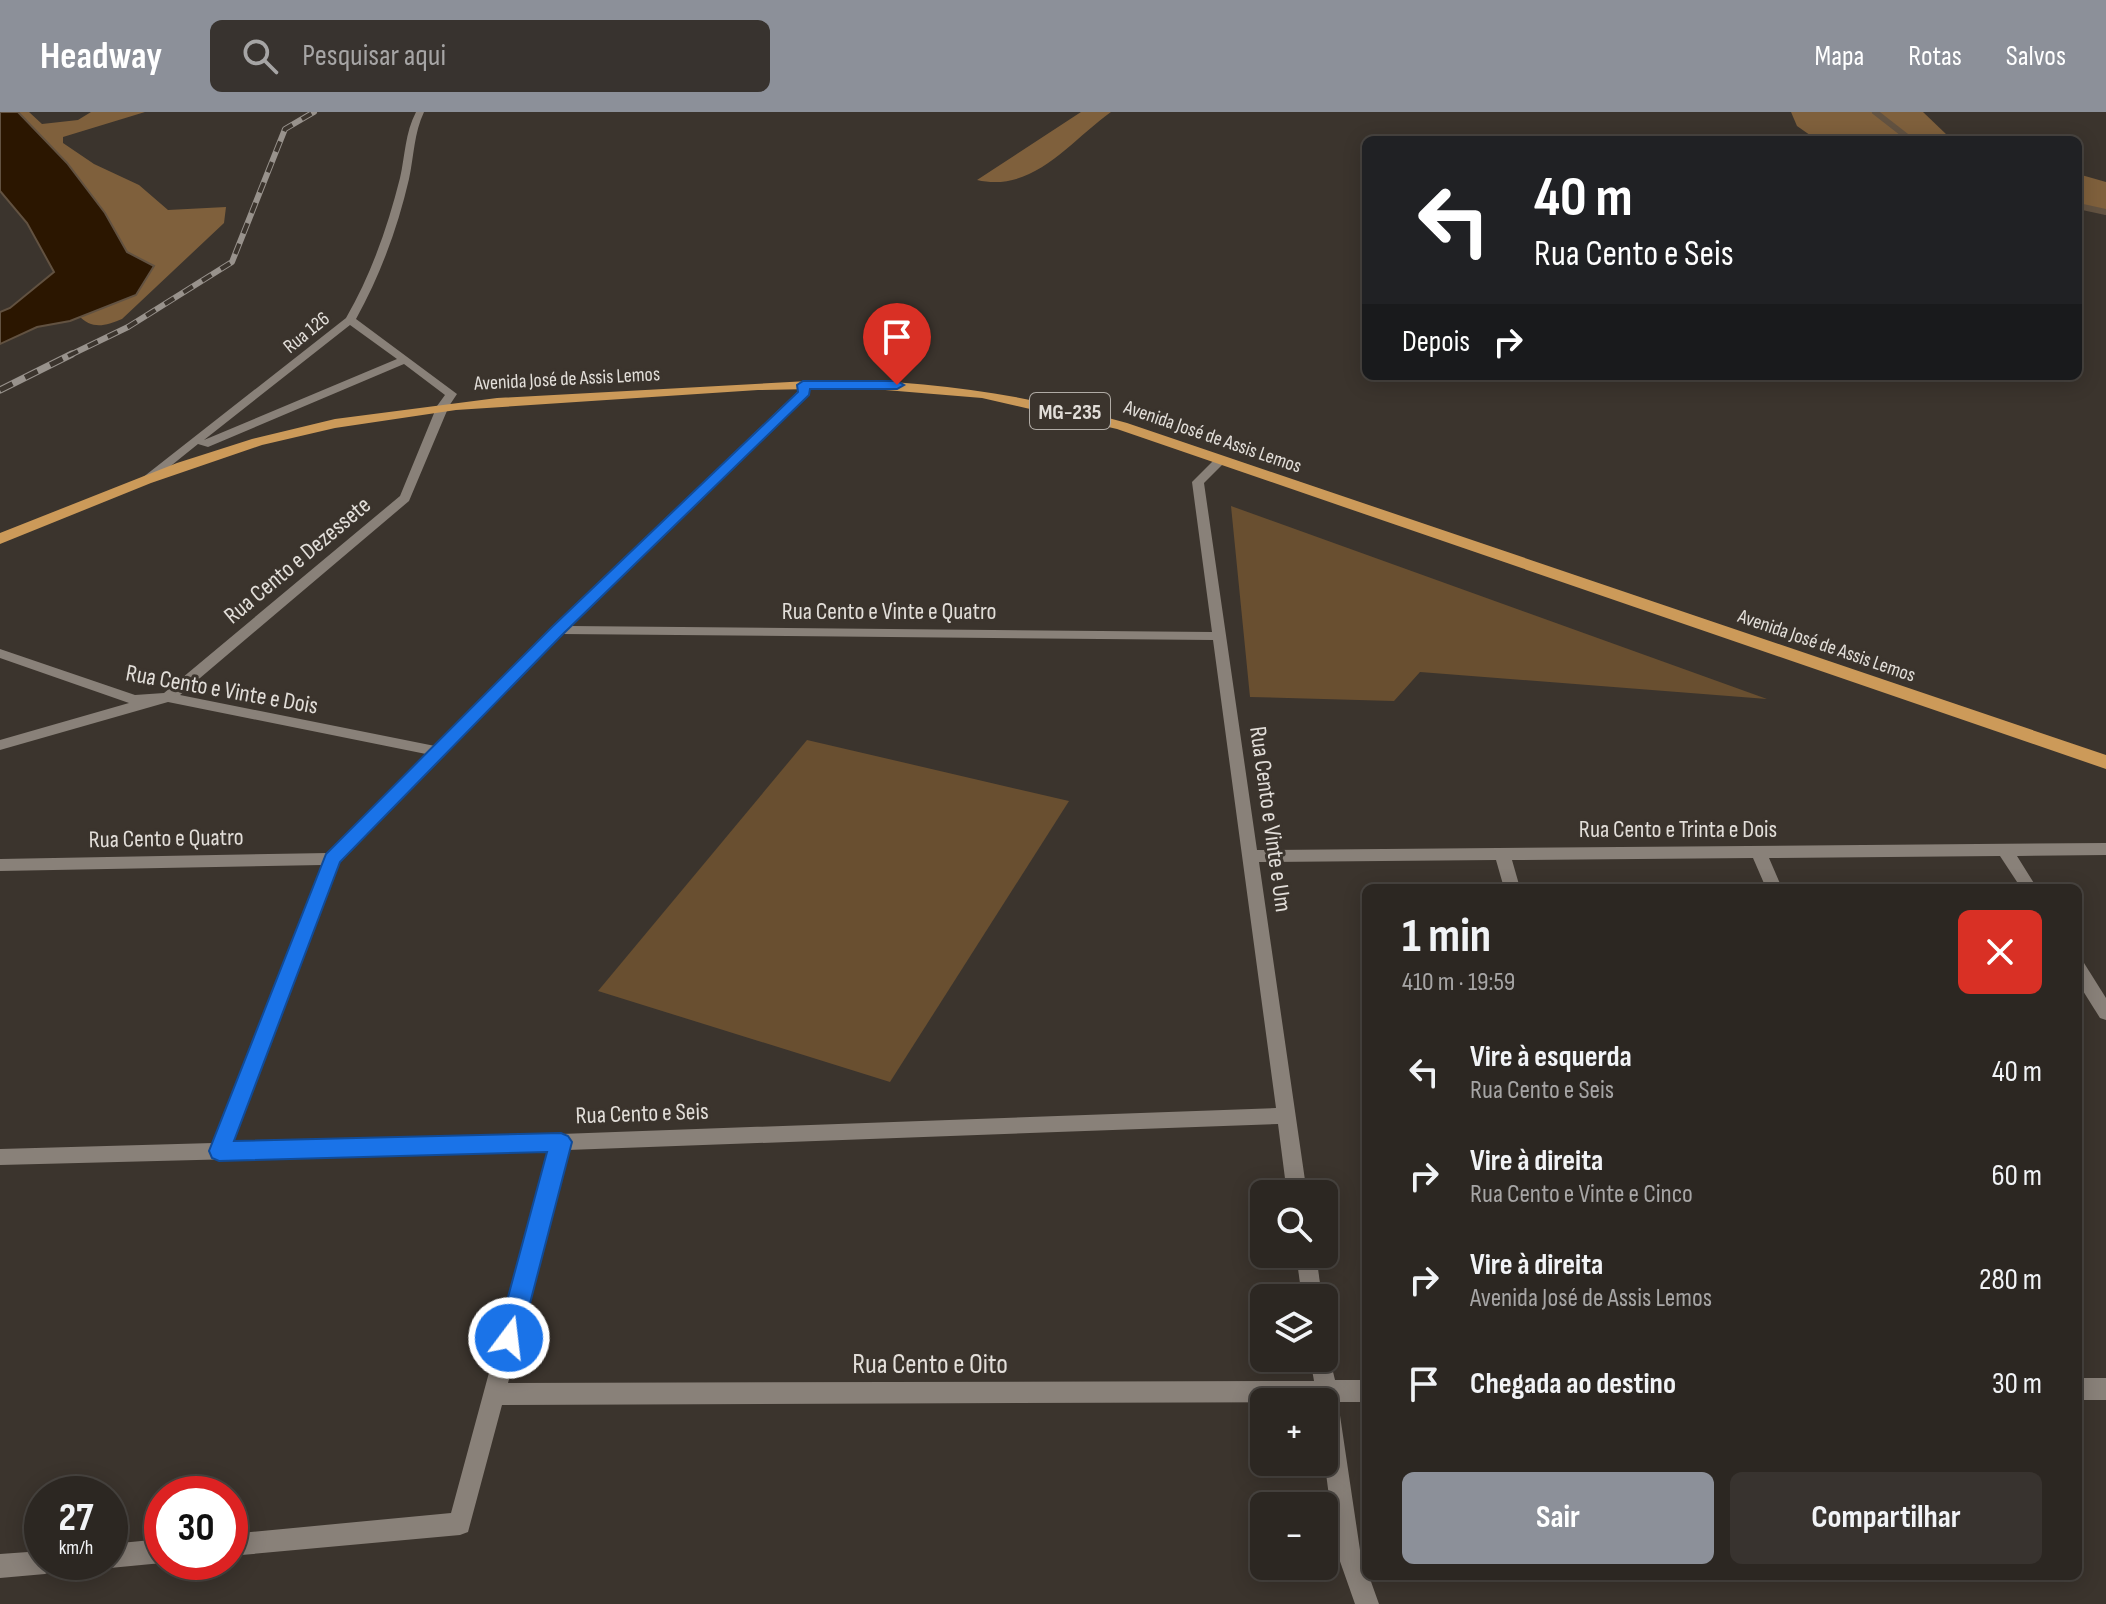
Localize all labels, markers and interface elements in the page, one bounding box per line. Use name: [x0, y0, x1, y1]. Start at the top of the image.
search box: [210, 20, 770, 92]
text: Headway: [40, 34, 162, 79]
icon: search: [238, 34, 282, 78]
text: Pesquisar aqui: [302, 38, 446, 74]
text: Mapa: [1815, 40, 1864, 73]
text: Rotas: [1908, 40, 1962, 73]
text: Salvos: [2006, 40, 2066, 73]
text: 40 m: [1534, 165, 1633, 232]
icon: left: [1402, 168, 1506, 272]
text: Rua Cento e Seis: [1534, 233, 1734, 276]
pin: [863, 303, 931, 385]
street label: Rua 126: [279, 307, 335, 359]
icon: arrive: [875, 315, 919, 359]
icon: right: [1486, 320, 1530, 364]
text: Depois: [1402, 324, 1470, 360]
street label: Avenida José de Assis Lemos: [472, 362, 661, 396]
road number: MG-235: [1030, 393, 1110, 429]
street label: Avenida José de Assis Lemos: [1120, 395, 1305, 479]
street label: Rua Cento e Dezessete: [218, 491, 377, 630]
street label: Rua Cento e Vinte e Quatro: [782, 597, 996, 626]
street label: Avenida José de Assis Lemos: [1734, 604, 1919, 688]
street label: Rua Cento e Vinte e Dois: [124, 658, 320, 721]
street label: Rua Cento e Vinte e Um: [1243, 724, 1298, 914]
street label: Rua Cento e Trinta e Dois: [1579, 815, 1777, 844]
street label: Rua Cento e Quatro: [88, 823, 244, 854]
text: 1 min: [1402, 908, 1491, 965]
button: close: [1958, 910, 2042, 994]
text: 410 m · 19:59: [1402, 967, 1515, 998]
text: Vire à esquerda: [1470, 1039, 1632, 1075]
icon: left: [1402, 1050, 1446, 1094]
text: 40 m: [1992, 1054, 2042, 1090]
text: Rua Cento e Seis: [1470, 1075, 1614, 1106]
street label: Rua Cento e Seis: [575, 1097, 709, 1130]
text: Vire à direita: [1470, 1143, 1603, 1179]
icon: right: [1402, 1154, 1446, 1198]
text: 60 m: [1991, 1158, 2042, 1194]
text: Rua Cento e Vinte e Cinco: [1470, 1179, 1693, 1210]
map controls: [1250, 1180, 1338, 1580]
button: search: [1250, 1180, 1338, 1268]
text: Vire à direita: [1470, 1247, 1603, 1283]
icon: right: [1402, 1258, 1446, 1302]
text: 280 m: [1979, 1262, 2042, 1298]
text: Avenida José de Assis Lemos: [1470, 1283, 1712, 1314]
button: layers: [1250, 1284, 1338, 1372]
position arrow: [467, 1296, 551, 1380]
street label: Rua Cento e Oito: [852, 1348, 1008, 1381]
icon: arrive: [1402, 1362, 1446, 1406]
text: Chegada ao destino: [1470, 1366, 1676, 1402]
text: 30 m: [1992, 1366, 2042, 1402]
button: +: [1250, 1388, 1338, 1476]
button: Sair: [1402, 1472, 1714, 1564]
button: Compartilhar: [1730, 1472, 2042, 1564]
speed limit sign: 30: [144, 1476, 248, 1580]
button: −: [1250, 1492, 1338, 1580]
text: 27: [59, 1494, 93, 1542]
text: km/h: [59, 1536, 93, 1560]

